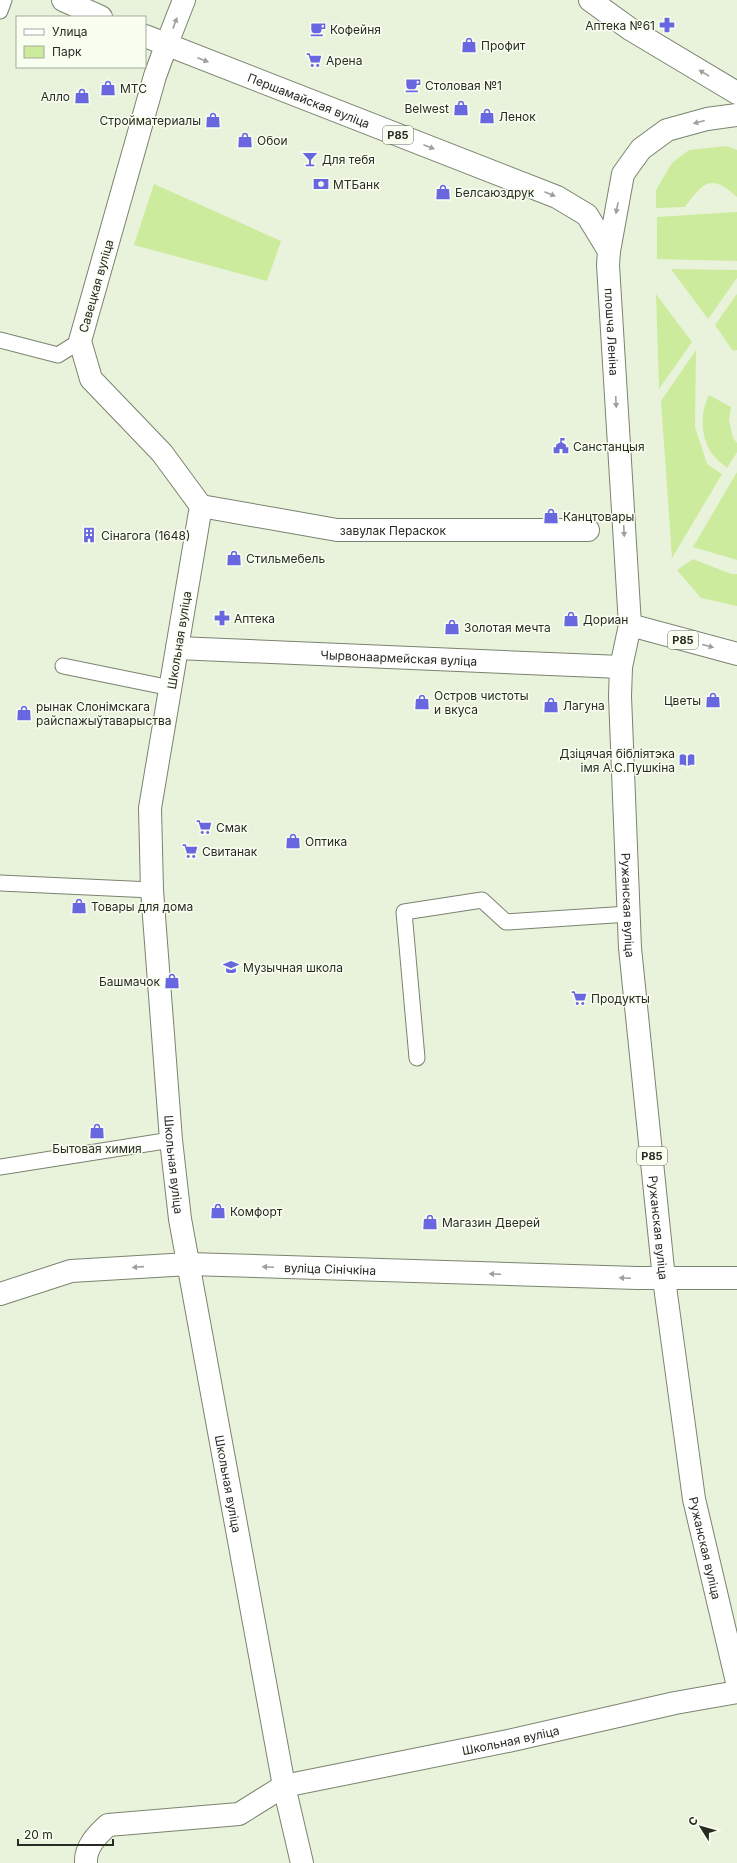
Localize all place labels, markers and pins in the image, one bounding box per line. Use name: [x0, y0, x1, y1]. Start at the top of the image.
pharmacy icon: Аптека №61: [658, 16, 676, 34]
place label: Аптека №61: [585, 18, 655, 33]
cafe icon: Кофейня: [309, 20, 327, 38]
place label: Кофейня: [330, 22, 381, 37]
shop icon: Профит: [460, 36, 478, 54]
place label: Профит: [481, 38, 526, 53]
supermarket icon: Арена: [305, 51, 323, 69]
place label: Арена: [326, 53, 362, 68]
cafe icon: Столовая №1: [404, 76, 422, 94]
place label: Столовая №1: [425, 78, 502, 93]
shop icon: МТС: [99, 79, 117, 97]
place label: МТС: [120, 81, 147, 96]
shop icon: Алло: [73, 87, 91, 105]
place label: Алло: [41, 89, 70, 104]
shop icon: Belwest: [452, 99, 470, 117]
place label: Belwest: [404, 101, 449, 116]
shop icon: Ленок: [478, 107, 496, 125]
place label: Ленок: [499, 109, 536, 124]
shop icon: Стройматериалы: [204, 111, 222, 129]
place label: Стройматериалы: [100, 113, 201, 128]
shop icon: Обои: [236, 131, 254, 149]
place label: Обои: [257, 133, 288, 148]
bar icon: Для тебя: [301, 150, 319, 168]
place label: Для тебя: [322, 152, 375, 167]
bank icon: МТБанк: [312, 175, 330, 193]
place label: МТБанк: [333, 177, 380, 192]
shop icon: Белсаюздрук: [434, 183, 452, 201]
place label: Белсаюздрук: [455, 185, 535, 200]
public building icon: Санстанцыя: [552, 437, 570, 455]
place label: Санстанцыя: [573, 439, 645, 454]
shop icon: Канцтовары: [542, 507, 560, 525]
place label: Канцтовары: [563, 509, 634, 524]
building icon: Сінагога (1648): [80, 526, 98, 544]
place label: Сінагога (1648): [101, 528, 190, 543]
shop icon: Стильмебель: [225, 549, 243, 567]
place label: Стильмебель: [246, 551, 325, 566]
pharmacy icon: Аптека: [213, 609, 231, 627]
shop icon: Дориан: [562, 610, 580, 628]
place label: Аптека: [234, 611, 275, 626]
place label: Дориан: [583, 612, 628, 627]
shop icon: Золотая мечта: [443, 618, 461, 636]
place label: Золотая мечта: [464, 620, 551, 635]
place label: Остров чистоты и вкуса: [434, 688, 529, 717]
shop icon: Цветы: [704, 691, 722, 709]
shop icon: Остров чистоты и вкуса: [413, 693, 431, 711]
place label: Цветы: [664, 693, 701, 708]
shop icon: Лагуна: [542, 696, 560, 714]
place label: Лагуна: [563, 698, 605, 713]
place label: рынак Слонімскага райспажыўтаварыства: [36, 699, 172, 728]
shop icon: рынак Слонімскага райспажыўтаварыства: [15, 704, 33, 722]
place label: Дзіцячая бібліятэка імя А.С.Пушкіна: [560, 746, 675, 775]
library icon: Дзіцячая бібліятэка імя А.С.Пушкіна: [678, 751, 696, 769]
supermarket icon: Смак: [195, 818, 213, 836]
place label: Смак: [216, 820, 248, 835]
shop icon: Оптика: [284, 832, 302, 850]
place label: Оптика: [305, 834, 347, 849]
supermarket icon: Свитанак: [181, 842, 199, 860]
place label: Свитанак: [202, 844, 258, 859]
shop icon: Товары для дома: [70, 897, 88, 915]
place label: Товары для дома: [91, 899, 193, 914]
school or university icon: Музычная школа: [222, 958, 240, 976]
place label: Музычная школа: [243, 960, 343, 975]
shop icon: Башмачок: [163, 972, 181, 990]
place label: Башмачок: [99, 974, 160, 989]
supermarket icon: Продукты: [570, 989, 588, 1007]
place label: Продукты: [591, 991, 650, 1006]
shop icon: Бытовая химия: [88, 1122, 106, 1140]
place label: Бытовая химия: [52, 1141, 142, 1156]
shop icon: Комфорт: [209, 1202, 227, 1220]
place label: Комфорт: [230, 1204, 283, 1219]
shop icon: Магазин Дверей: [421, 1213, 439, 1231]
place label: Магазин Дверей: [442, 1215, 540, 1230]

